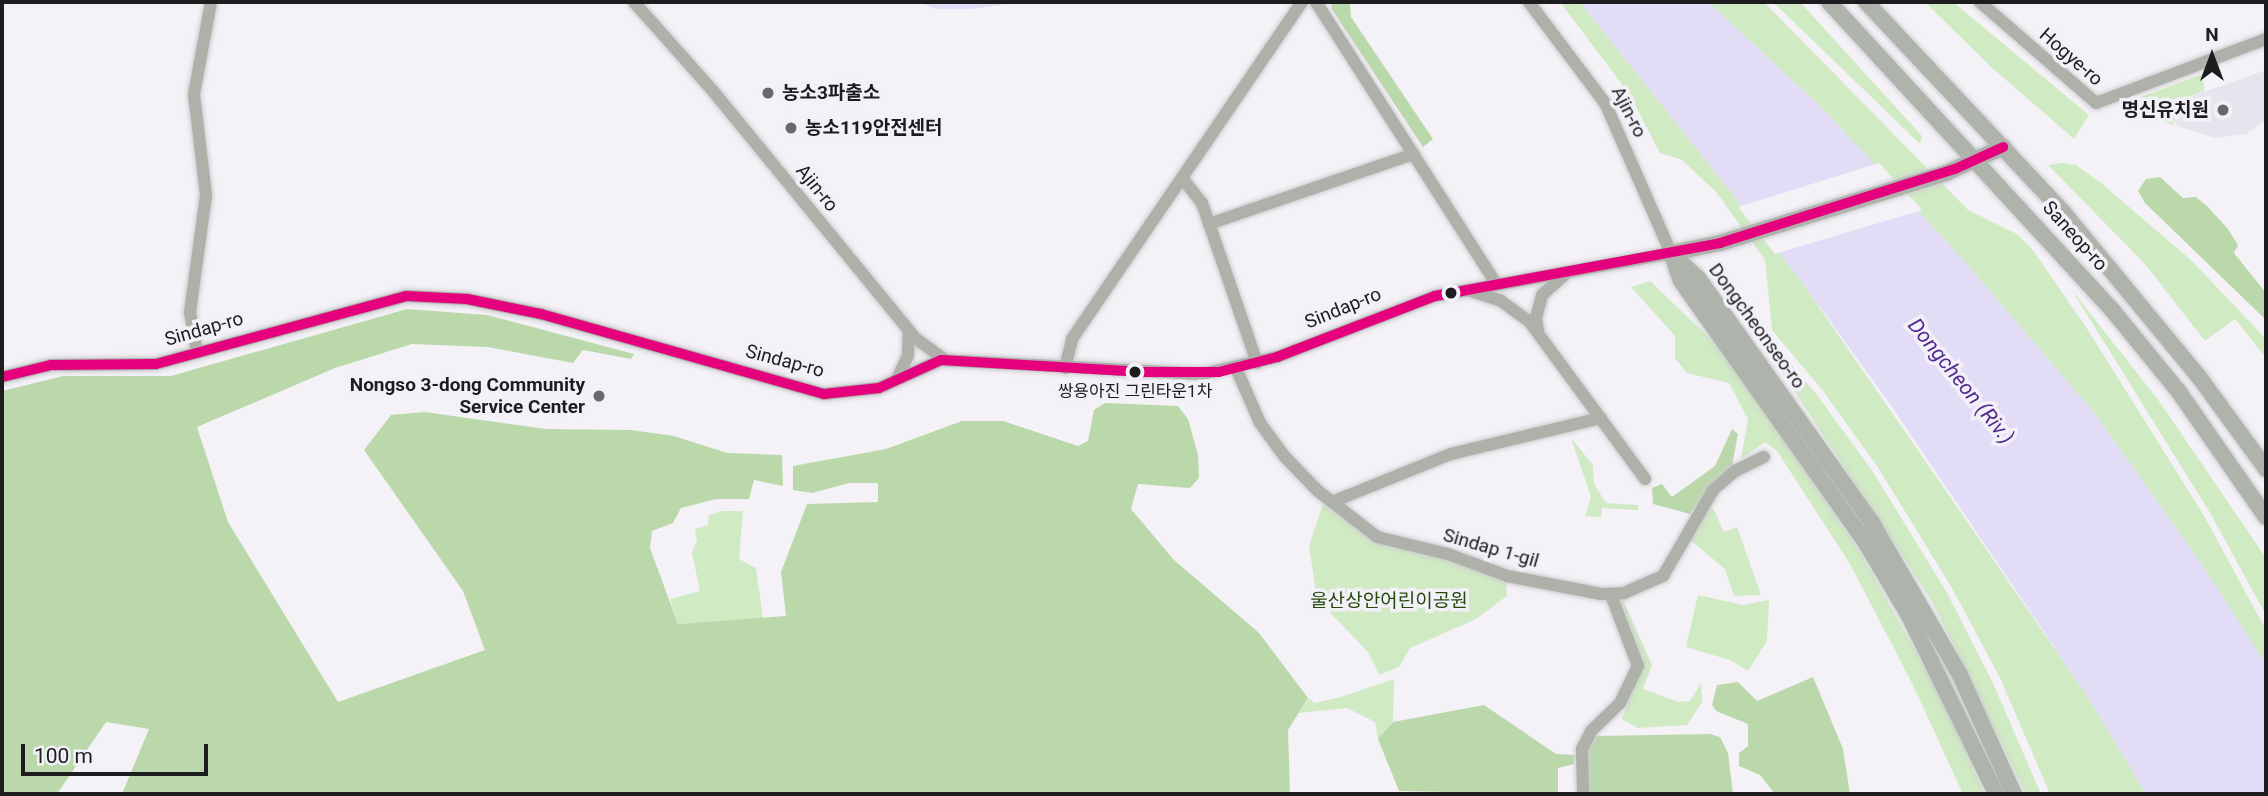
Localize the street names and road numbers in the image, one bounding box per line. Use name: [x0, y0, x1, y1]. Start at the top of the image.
street label: Hogye-ro: [2035, 23, 2107, 91]
street label: Ajin-ro: [1606, 83, 1652, 141]
street label: Ajin-ro: [791, 160, 843, 216]
street label: Saneop-ro: [2038, 196, 2112, 276]
street label: Dongcheonseo-ro: [1704, 259, 1810, 393]
street label: Sindap-ro: [1301, 282, 1385, 334]
street label: Sindap-ro: [162, 307, 246, 351]
street label: Sindap-ro: [743, 340, 827, 382]
street label: Sindap 1-gil: [1440, 523, 1542, 573]

